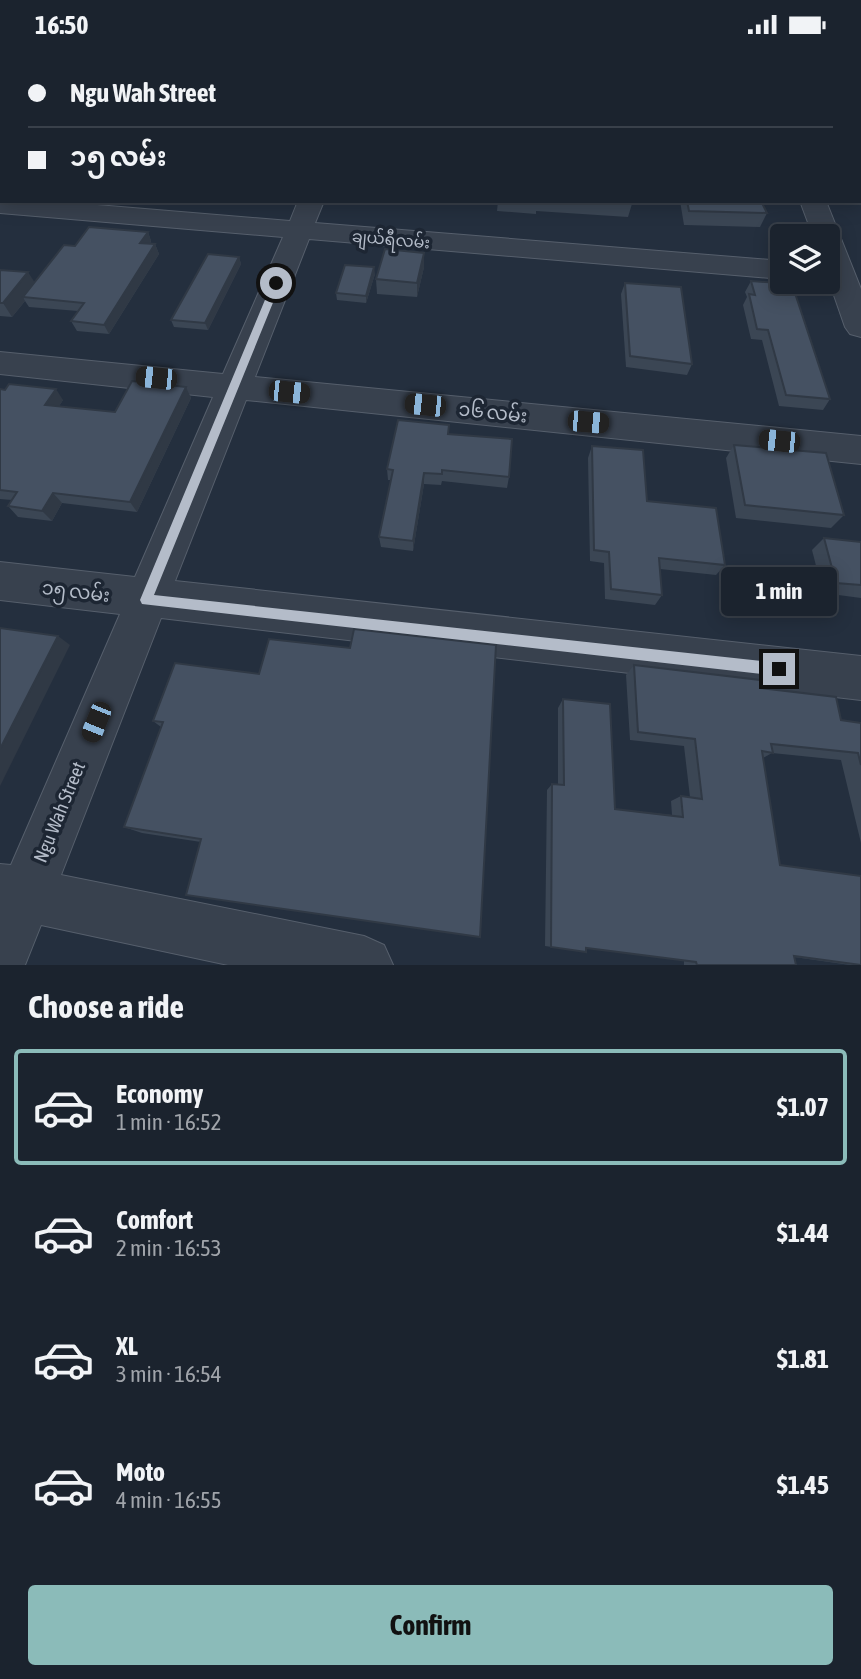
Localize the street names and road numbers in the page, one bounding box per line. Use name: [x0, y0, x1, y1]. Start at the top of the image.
street label: ချယ်ရီလမ်း: [351, 225, 431, 256]
street label: ၁၆ လမ်း: [458, 394, 529, 427]
street label: ၁၅ လမ်း: [40, 573, 111, 611]
street label: Ngu Wah Street: [29, 758, 89, 866]

